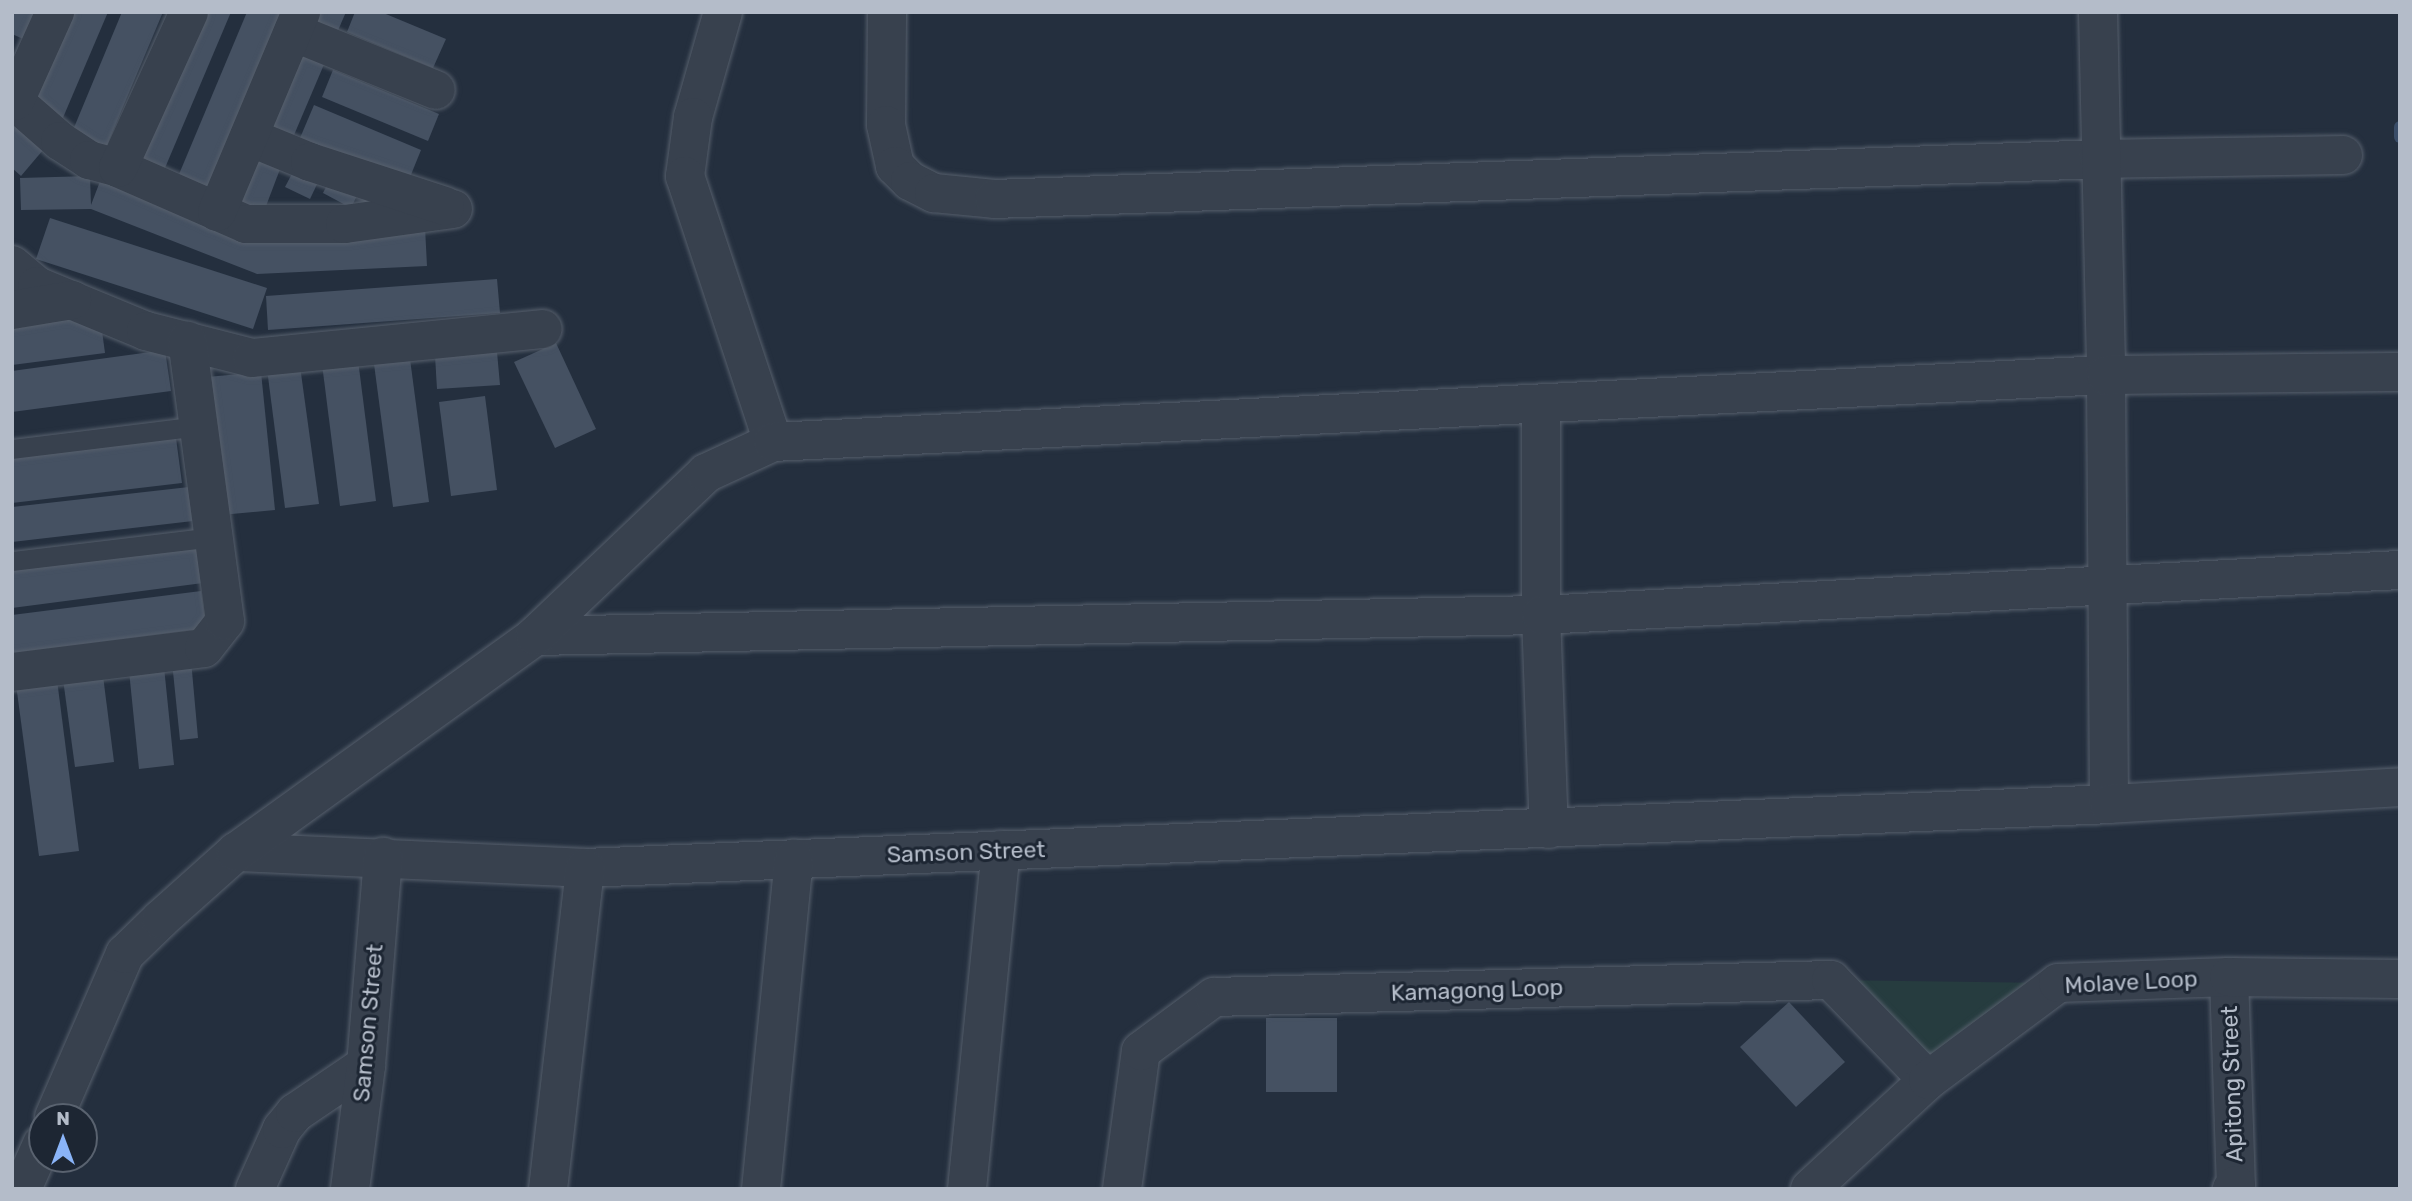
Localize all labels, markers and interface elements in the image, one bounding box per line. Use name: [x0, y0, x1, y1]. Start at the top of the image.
street label: Samson Street: [886, 835, 1046, 869]
street label: Samson Street: [347, 943, 389, 1103]
street label: Molave Loop: [2064, 965, 2198, 999]
street label: Kamagong Loop: [1390, 973, 1564, 1007]
street label: Apitong Street: [2215, 1005, 2249, 1163]
north arrow: [28, 1103, 98, 1173]
text: N: [56, 1107, 70, 1130]

